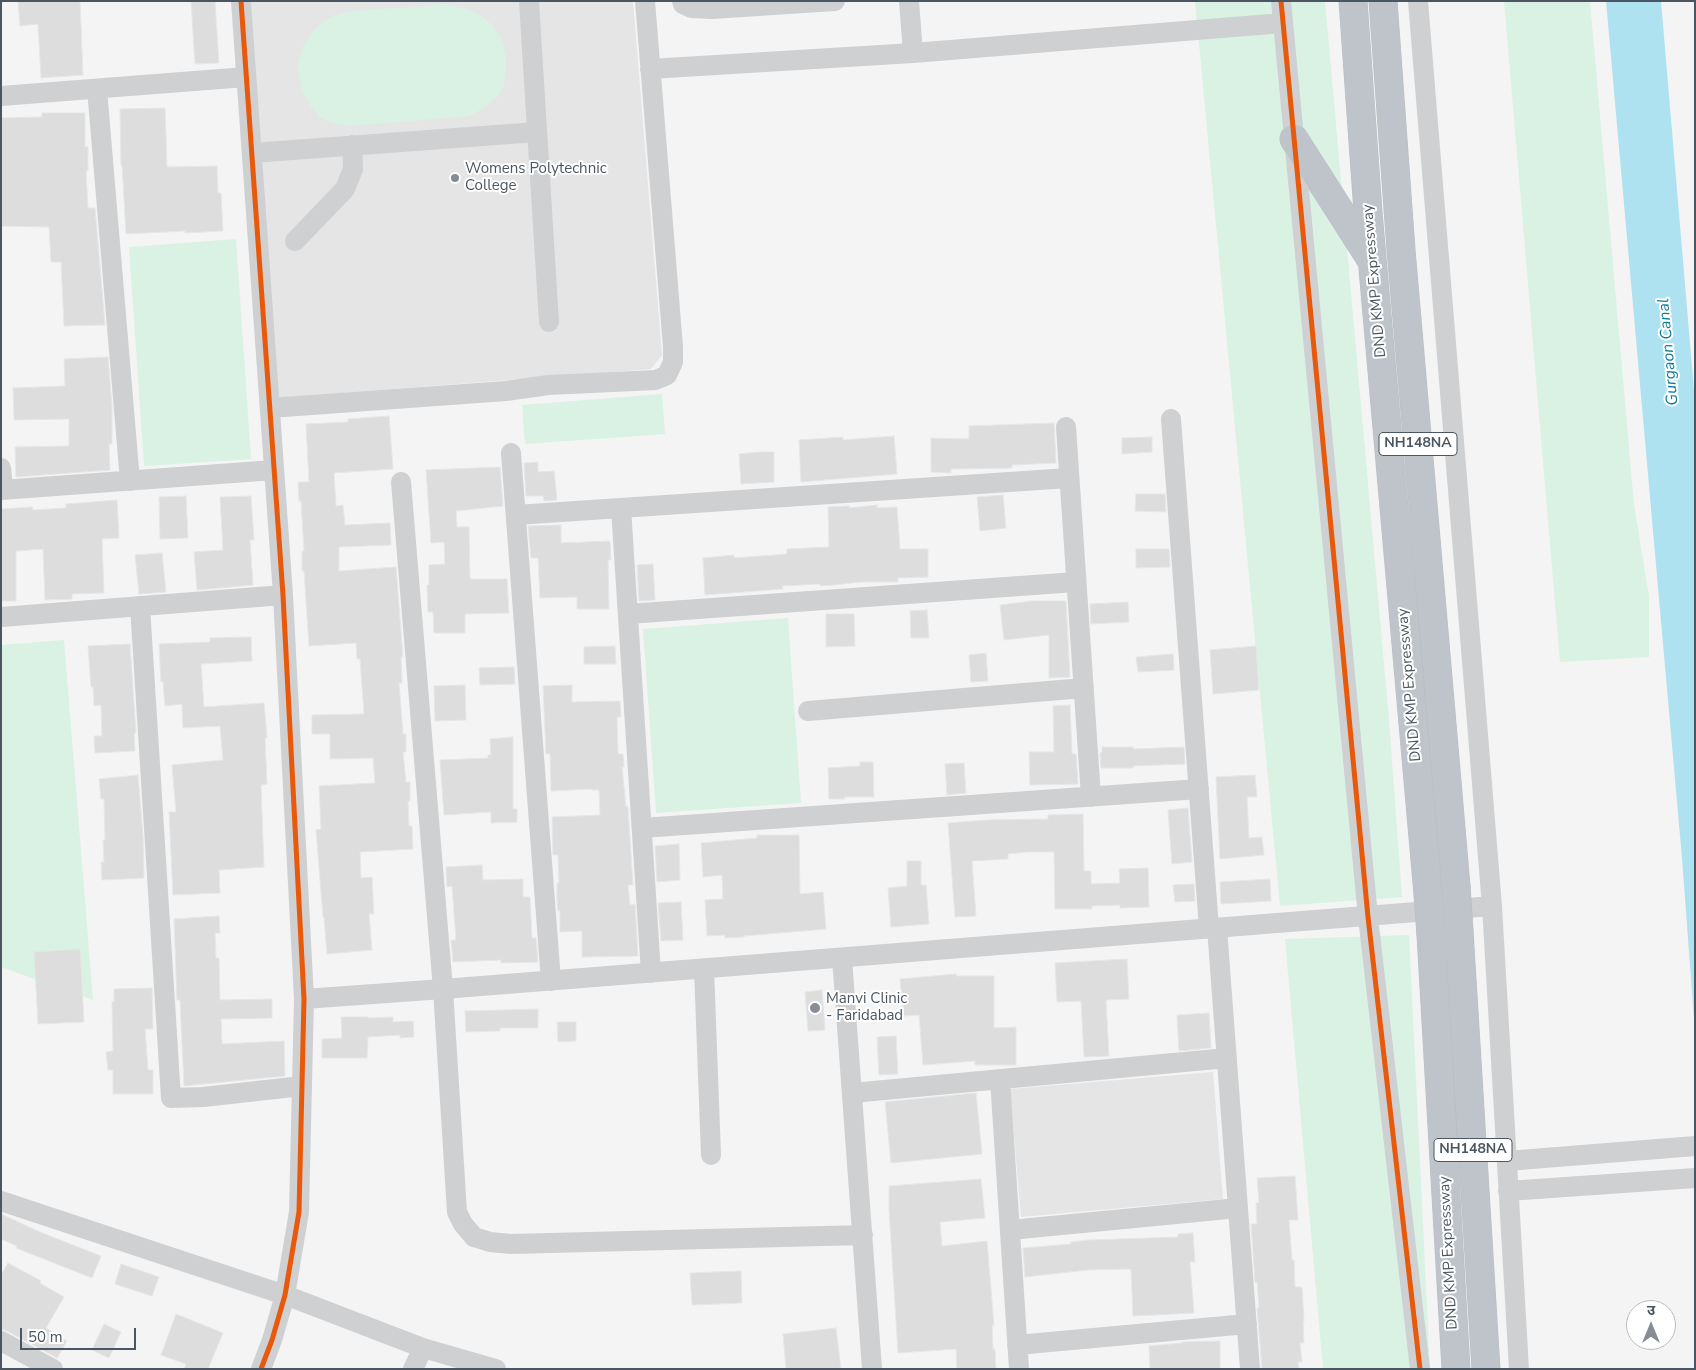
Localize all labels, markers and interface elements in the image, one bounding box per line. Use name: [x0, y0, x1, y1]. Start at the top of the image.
place label: Womens Polytechnic College: [465, 160, 607, 195]
marker: Womens Polytechnic College: [449, 172, 461, 184]
street label: DND KMP Expressway: [1359, 204, 1391, 358]
water label: Gurgaon Canal: [1655, 298, 1683, 406]
road number: NH148NA: [1379, 432, 1457, 456]
street label: DND KMP Expressway: [1394, 608, 1426, 762]
place label: Manvi Clinic - Faridabad: [826, 990, 907, 1025]
marker: Manvi Clinic - Faridabad: [808, 1001, 822, 1015]
road number: NH148NA: [1434, 1138, 1512, 1162]
street label: DND KMP Expressway: [1436, 1176, 1462, 1330]
north arrow: [1626, 1300, 1676, 1350]
text: उ: [1647, 1301, 1655, 1320]
scale bar: [22, 1318, 139, 1350]
text: 50 m: [28, 1327, 63, 1347]

